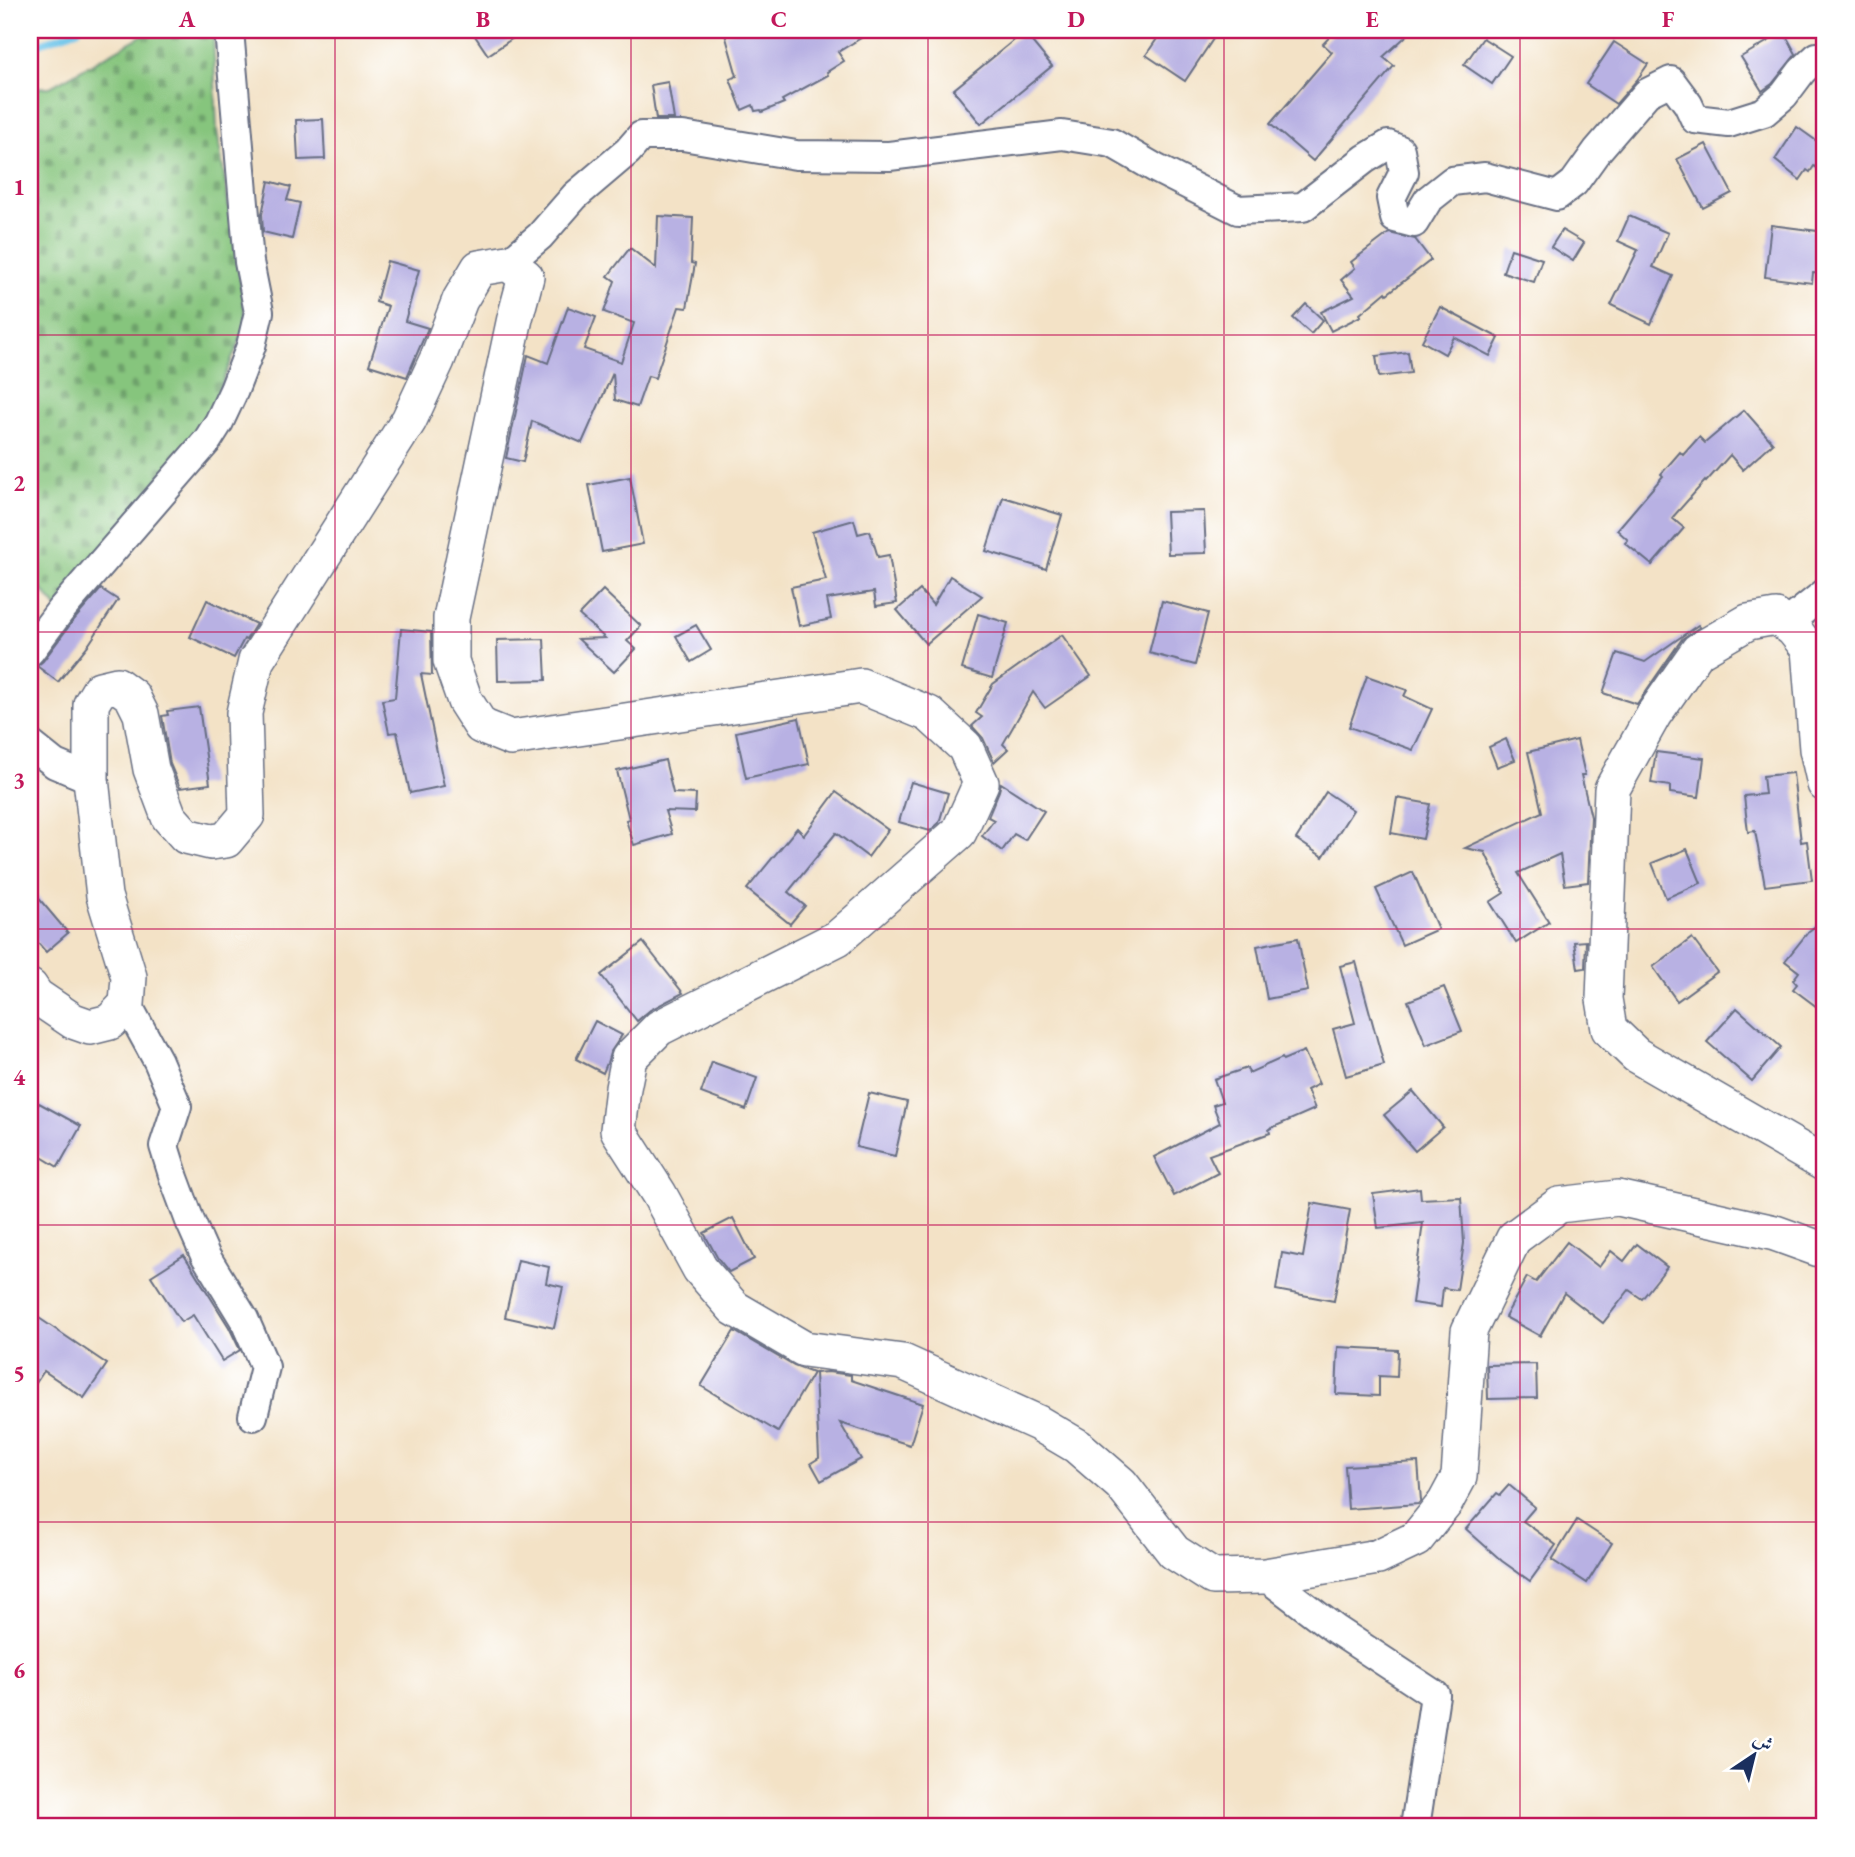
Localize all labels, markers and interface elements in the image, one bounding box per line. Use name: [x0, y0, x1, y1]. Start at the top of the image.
text: A: [178, 4, 196, 34]
text: B: [476, 4, 490, 34]
text: C: [771, 4, 787, 34]
text: D: [1067, 4, 1085, 34]
text: E: [1365, 4, 1379, 34]
text: F: [1662, 4, 1675, 34]
text: 1: [13, 172, 25, 202]
text: 2: [13, 468, 25, 498]
text: 3: [13, 765, 25, 795]
text: 4: [13, 1062, 26, 1092]
text: 5: [13, 1358, 25, 1388]
text: 6: [13, 1655, 25, 1685]
north arrow: [1718, 1720, 1788, 1790]
text: ش: [1749, 1726, 1778, 1757]

